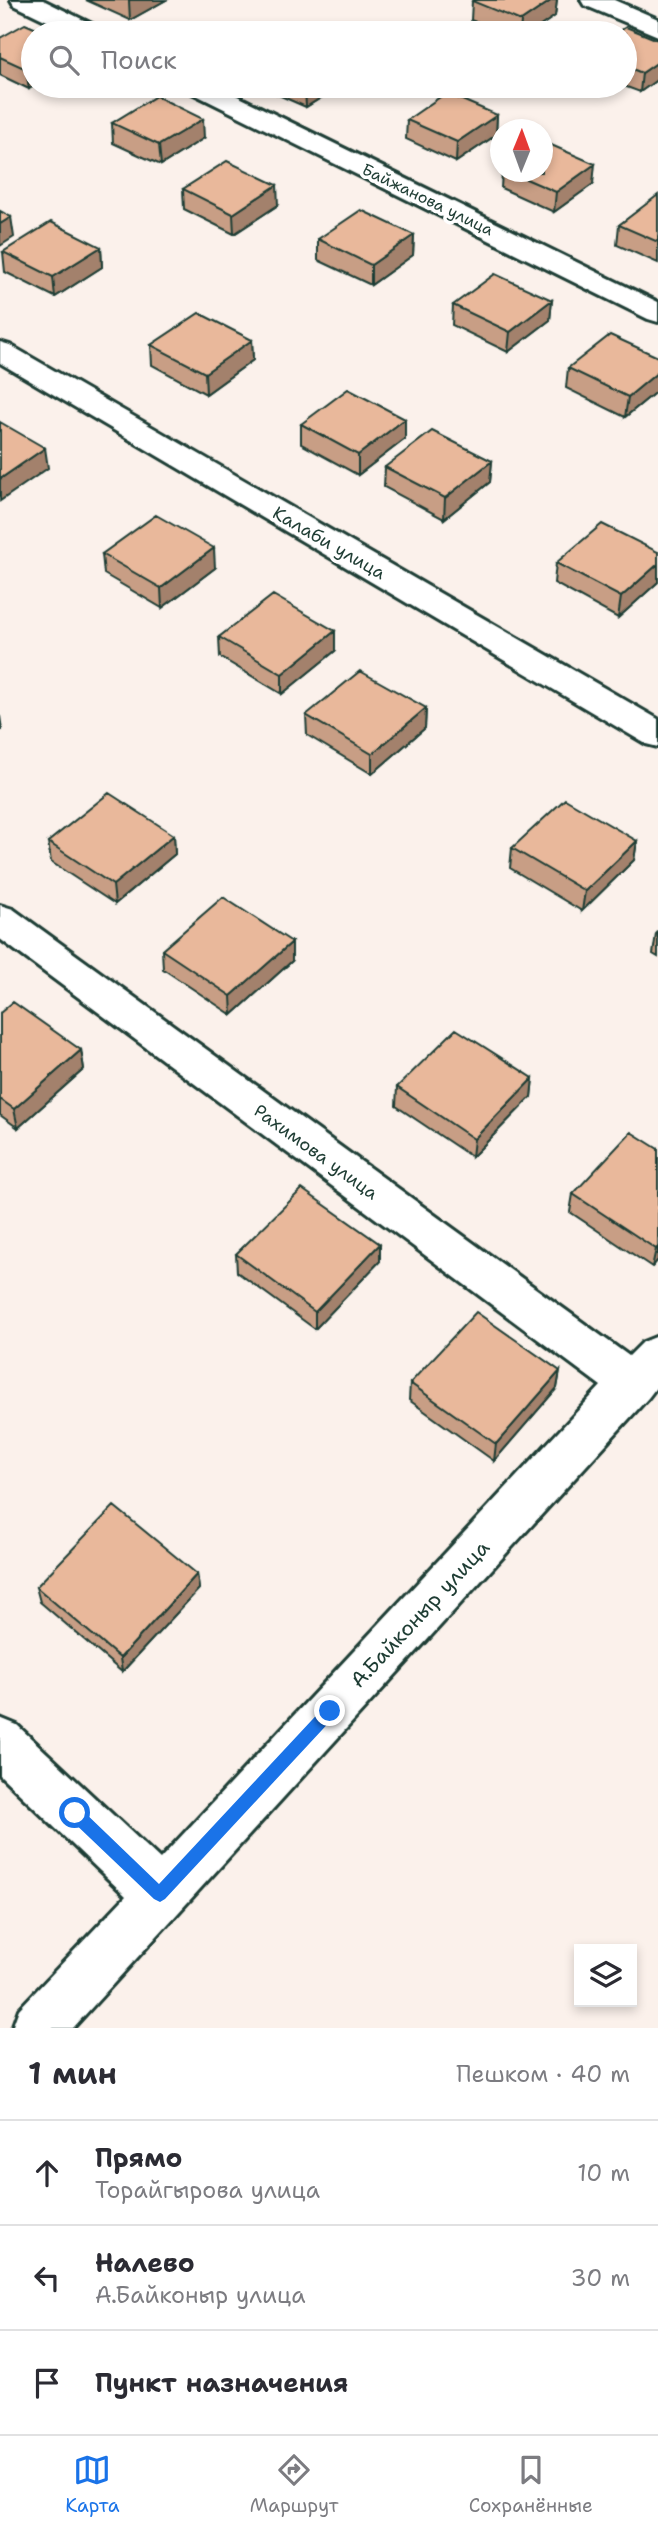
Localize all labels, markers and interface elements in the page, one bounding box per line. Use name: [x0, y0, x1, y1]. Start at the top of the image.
search box: [21, 21, 637, 98]
icon: search: [45, 41, 83, 79]
text: Поиск: [101, 42, 177, 77]
north arrow: [490, 119, 553, 182]
street label: Байжанова улица: [359, 159, 497, 240]
street label: Калаби улица: [268, 501, 390, 585]
street label: Рахимова улица: [249, 1099, 383, 1205]
street label: А.Байконыр улица: [344, 1534, 496, 1694]
route end: [314, 1695, 345, 1726]
route start: [59, 1797, 90, 1828]
map controls: [574, 1944, 637, 2007]
button: layers: [574, 1944, 637, 2007]
text: 1 мин: [28, 2053, 117, 2094]
text: Пешком · 40 m: [456, 2059, 630, 2089]
text: Прямо: [95, 2140, 183, 2175]
icon: ahead: [28, 2154, 66, 2192]
text: 10 m: [577, 2158, 630, 2188]
text: Торайгырова улица: [95, 2175, 320, 2205]
text: Налево: [95, 2245, 195, 2280]
icon: left: [28, 2259, 66, 2297]
text: 30 m: [571, 2263, 630, 2293]
text: А.Байконыр улица: [95, 2280, 305, 2310]
icon: arrive: [28, 2364, 66, 2402]
text: Пункт назначения: [95, 2365, 348, 2400]
tab: Карта: [65, 2451, 120, 2518]
tab: Маршрут: [250, 2451, 338, 2518]
tab: Сохранённые: [469, 2451, 593, 2518]

